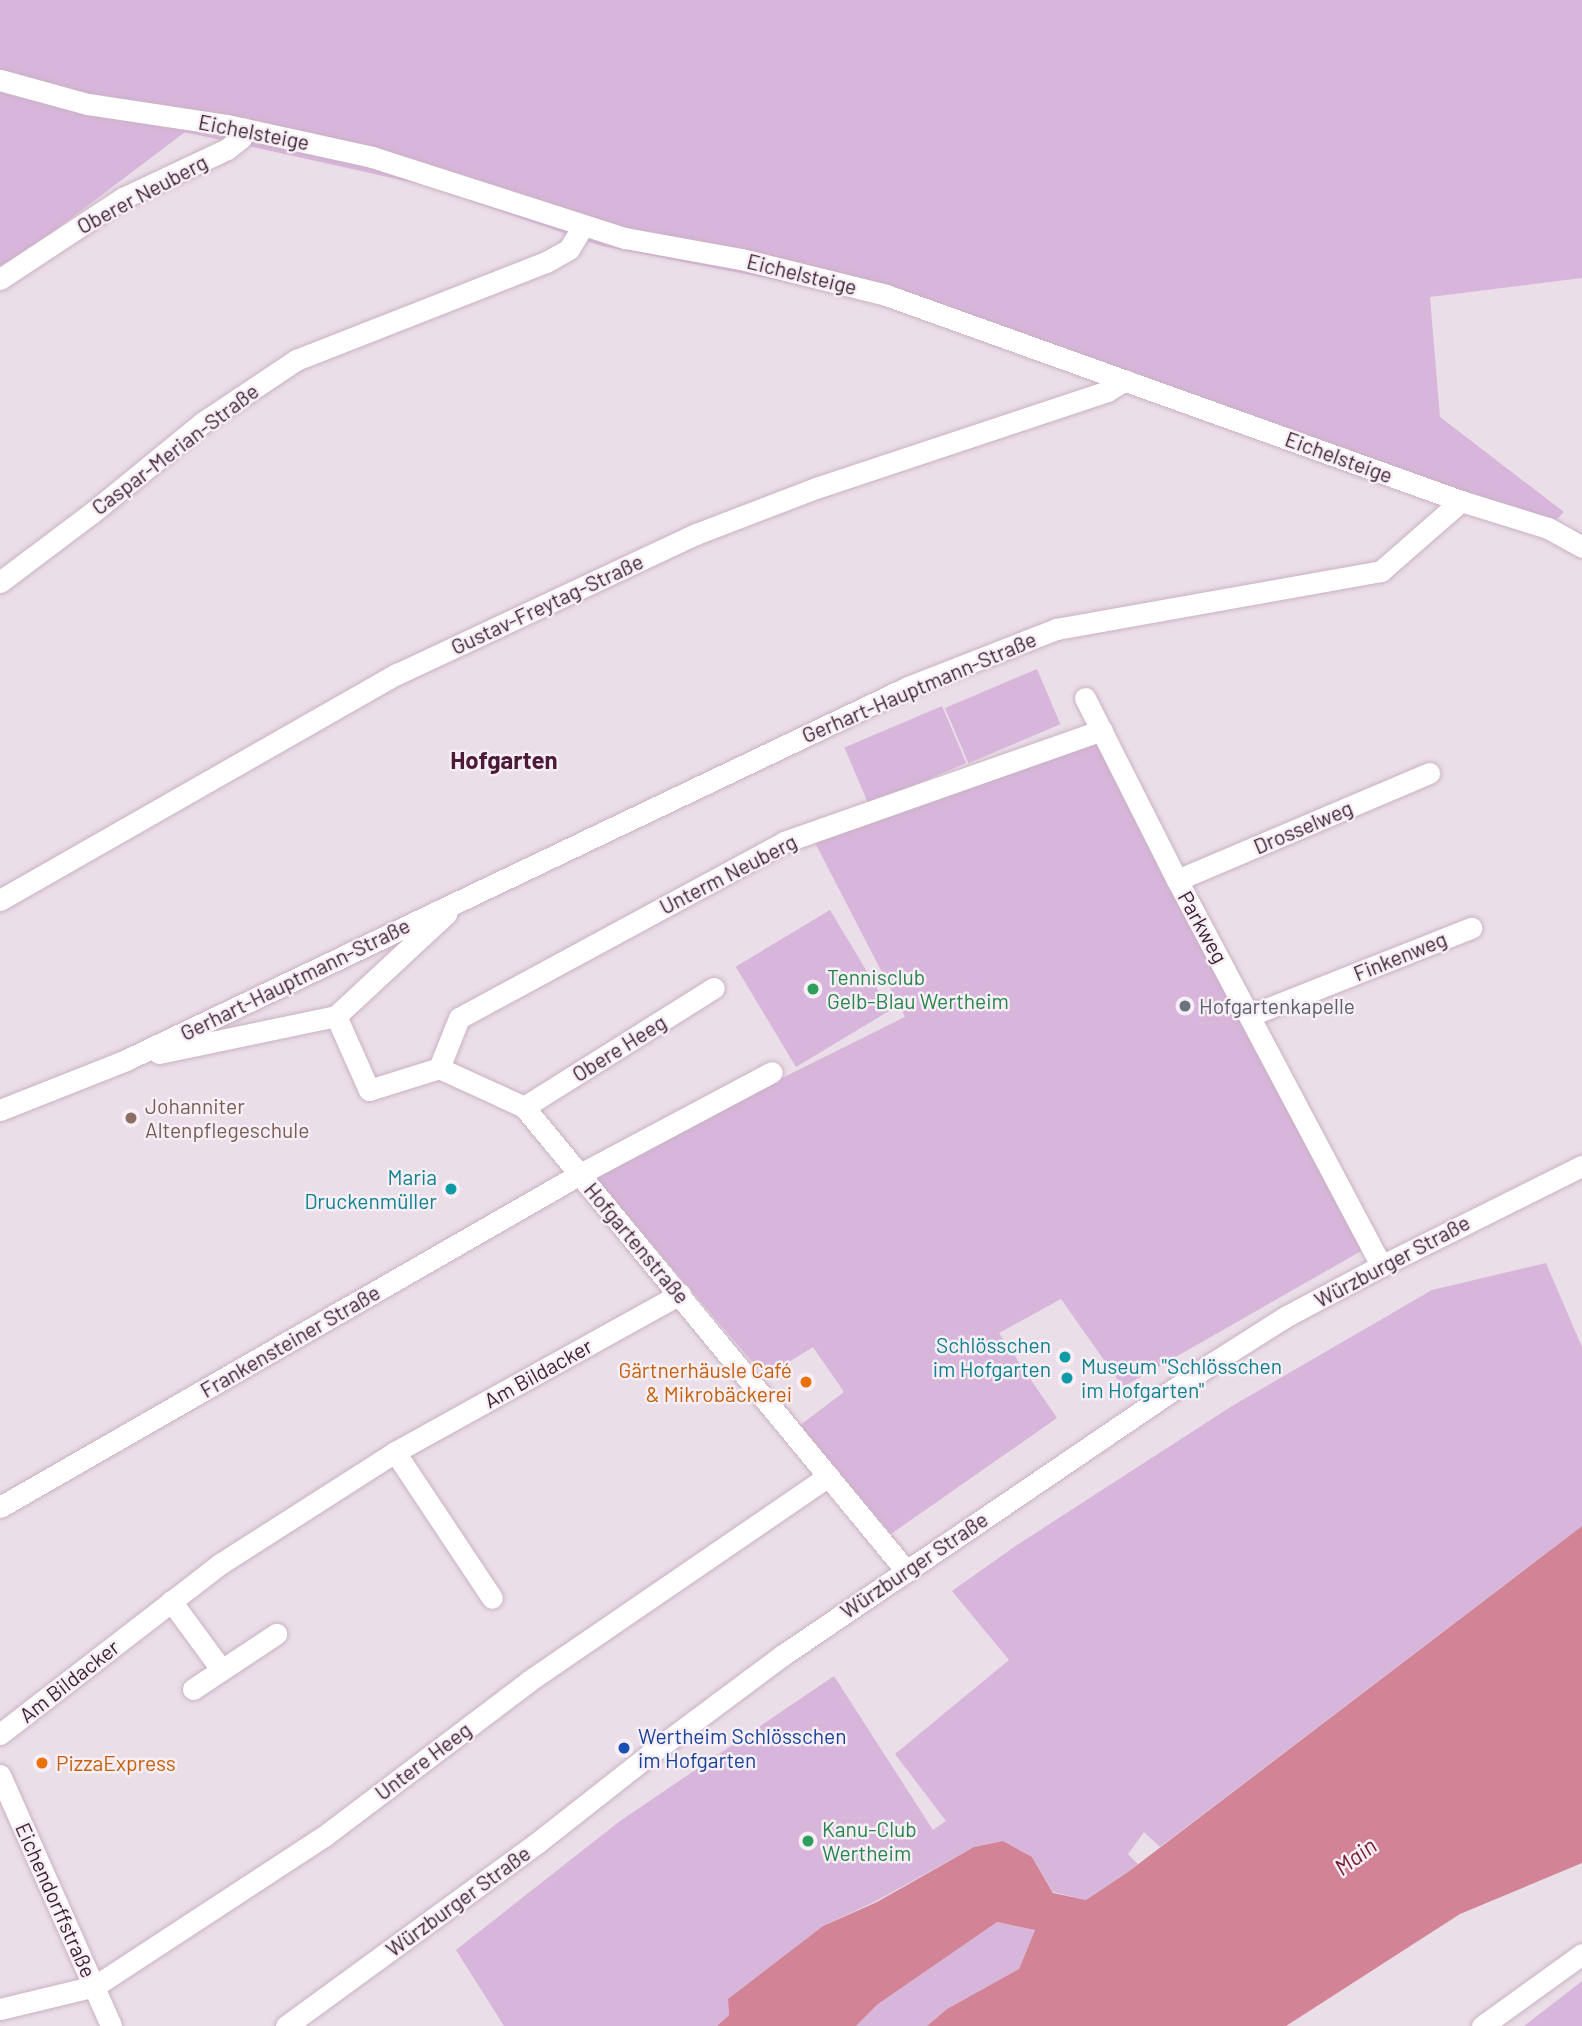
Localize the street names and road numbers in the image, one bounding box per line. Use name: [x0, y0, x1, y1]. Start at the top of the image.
street label: Eichelsteige: [196, 109, 312, 155]
street label: Oberer Neuberg: [73, 149, 211, 239]
street label: Eichelsteige: [744, 248, 860, 300]
street label: Caspar-Merian-Straße: [87, 378, 263, 520]
street label: Eichelsteige: [1282, 426, 1396, 488]
street label: Gustav-Freytag-Straße: [447, 548, 647, 660]
street label: Gerhart-Hauptmann-Straße: [798, 626, 1040, 748]
street label: Drosselweg: [1250, 795, 1356, 859]
street label: Unterm Neuberg: [655, 829, 801, 919]
street label: Parkweg: [1173, 887, 1233, 967]
street label: Gerhart-Hauptmann-Straße: [176, 912, 414, 1046]
street label: Finkenweg: [1350, 926, 1450, 986]
street label: Obere Heeg: [567, 1009, 671, 1087]
street label: Hofgartenstraße: [579, 1177, 695, 1309]
street label: Würzburger Straße: [1310, 1209, 1474, 1313]
street label: Frankensteiner Straße: [196, 1279, 384, 1403]
street label: Am Bildacker: [480, 1333, 596, 1413]
street label: Würzburger Straße: [836, 1506, 992, 1624]
street label: Am Bildacker: [14, 1634, 124, 1728]
street label: Untere Heeg: [370, 1717, 476, 1805]
street label: Eichendorffstraße: [11, 1819, 101, 1981]
street label: Würzburger Straße: [381, 1840, 535, 1962]

